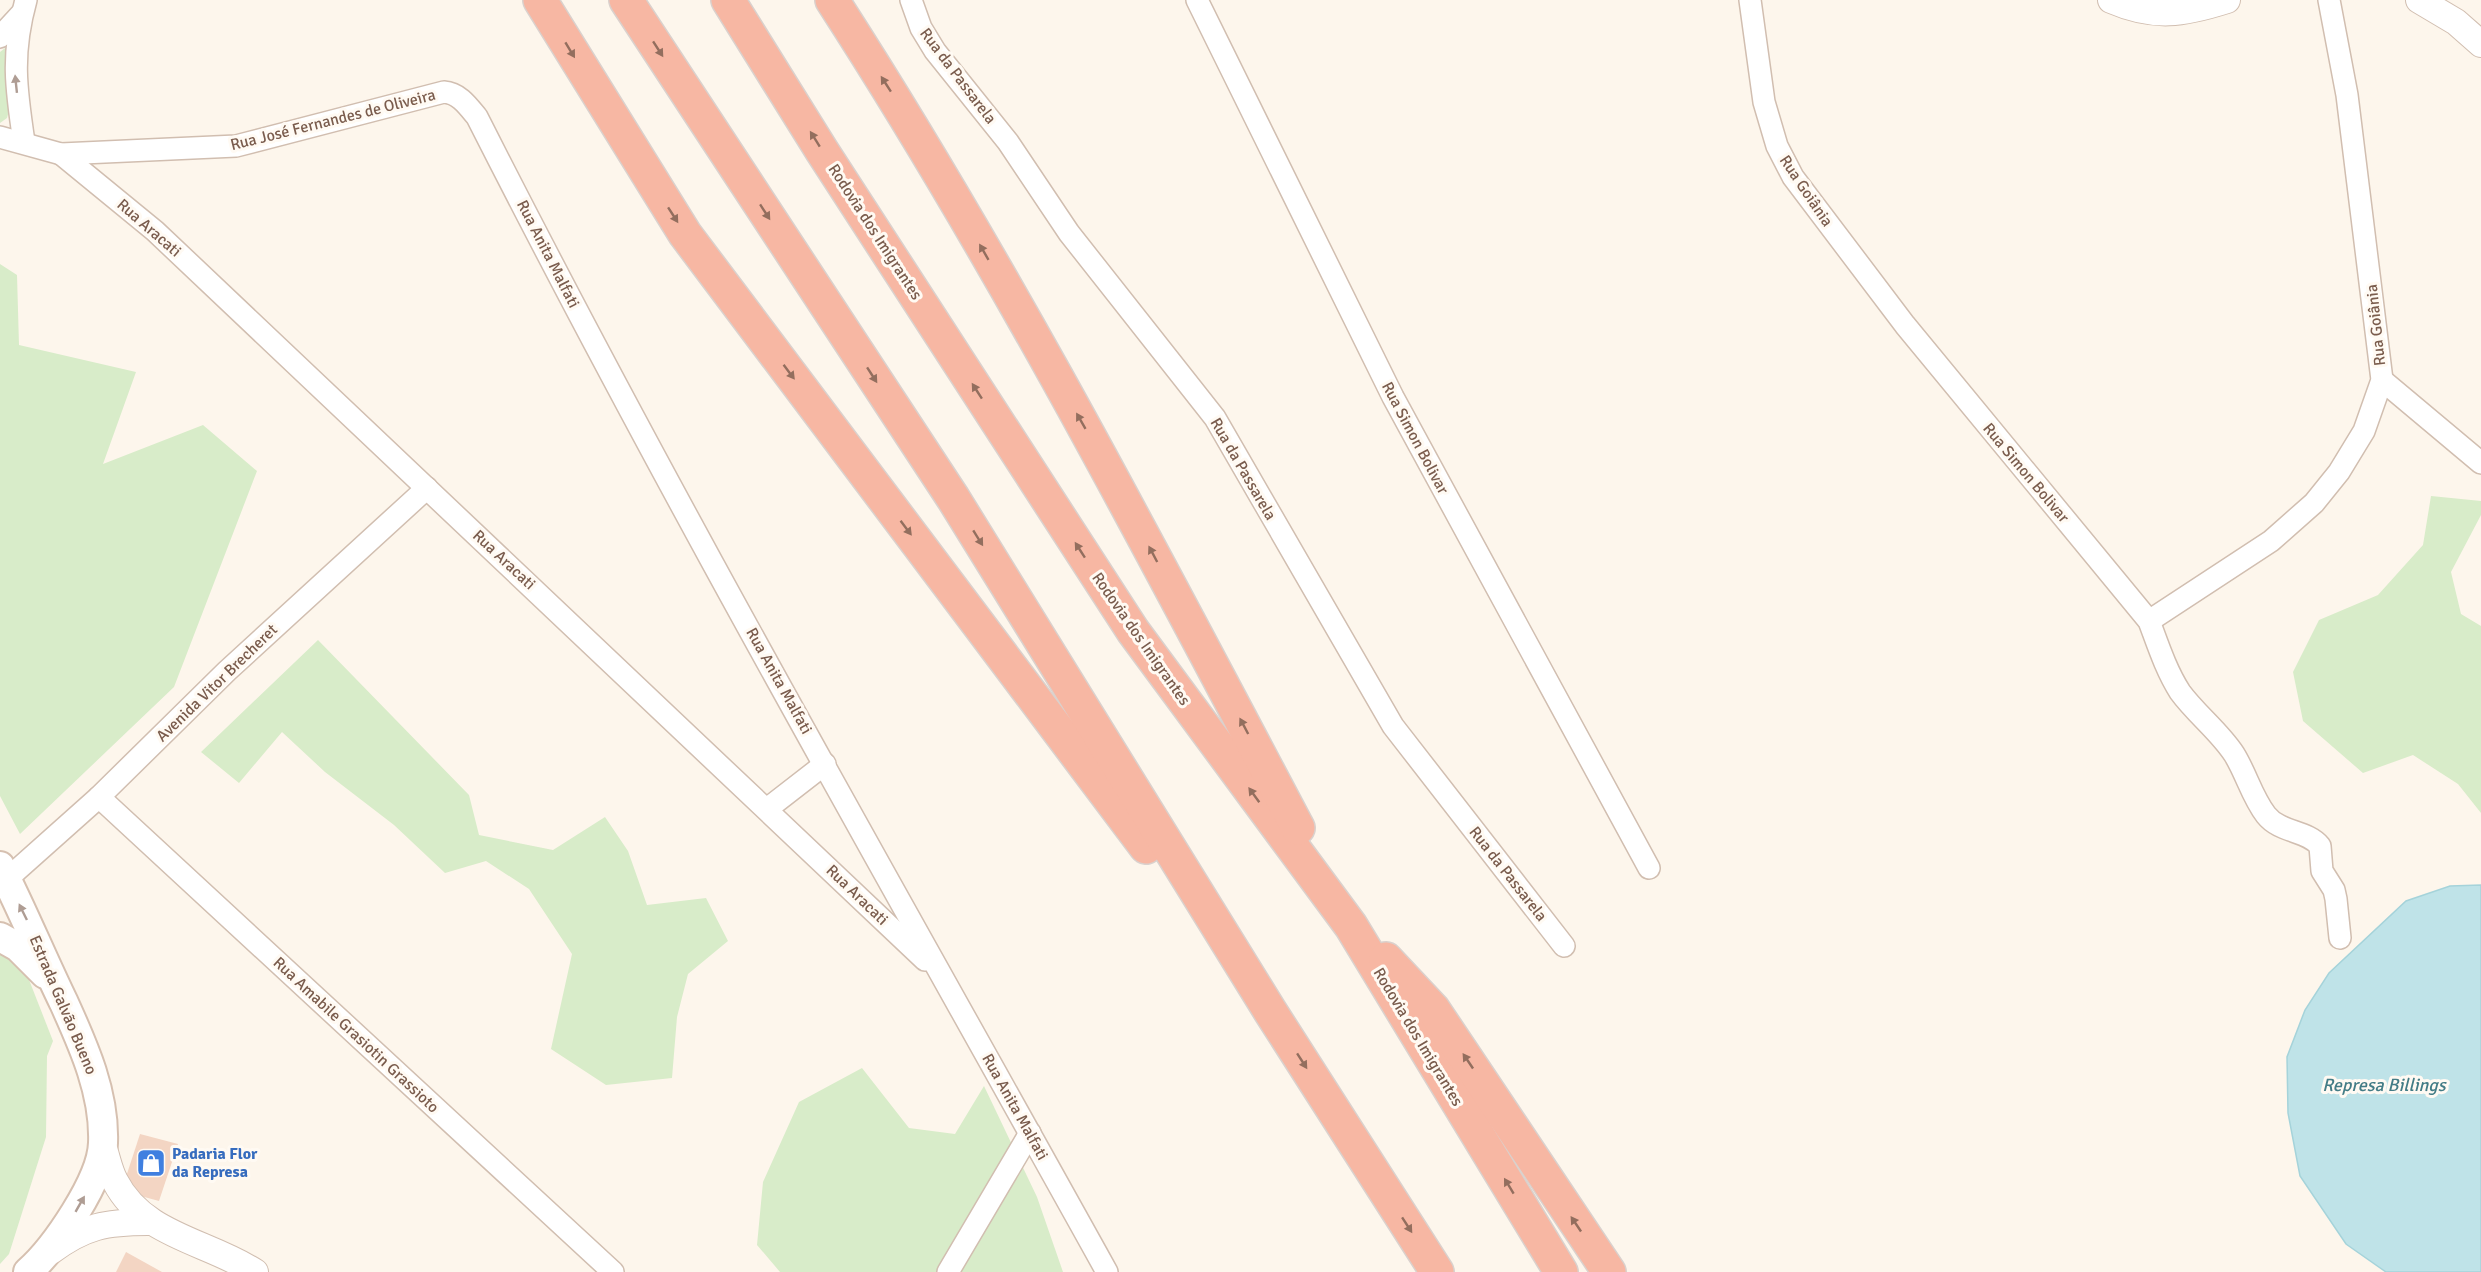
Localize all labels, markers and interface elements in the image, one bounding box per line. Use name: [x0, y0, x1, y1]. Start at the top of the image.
street label: Rua da Passarela: [915, 24, 1001, 128]
one-way arrow: [652, 41, 663, 57]
one-way arrow: [565, 42, 576, 58]
one-way arrow: [11, 75, 21, 94]
one-way arrow: [880, 75, 891, 92]
street label: Rua José Fernandes de Oliveira: [228, 85, 438, 155]
one-way arrow: [809, 131, 820, 147]
street label: Rua Goiânia: [1775, 151, 1837, 231]
street label: Rodovia dos Imigrantes: [824, 160, 926, 304]
street label: Rua Aracati: [113, 195, 185, 261]
street label: Rua Anita Malfati: [512, 197, 584, 311]
one-way arrow: [760, 204, 771, 220]
one-way arrow: [668, 207, 679, 223]
one-way arrow: [979, 243, 989, 260]
street label: Rua Goiânia: [2362, 283, 2390, 367]
one-way arrow: [783, 364, 795, 380]
one-way arrow: [867, 367, 878, 383]
street label: Rua Simon Bolivar: [1377, 378, 1453, 498]
one-way arrow: [972, 383, 983, 399]
one-way arrow: [1076, 412, 1086, 429]
street label: Rua da Passarela: [1206, 414, 1280, 524]
street label: Rua Simon Bolivar: [1978, 419, 2074, 527]
one-way arrow: [900, 520, 913, 536]
street label: Rua Aracati: [468, 526, 540, 594]
one-way arrow: [973, 530, 984, 546]
one-way arrow: [1075, 542, 1086, 558]
one-way arrow: [1148, 545, 1158, 562]
street label: Rodovia dos Imigrantes: [1087, 569, 1195, 709]
street label: Avenida Vitor Brecheret: [152, 620, 282, 746]
street label: Rua Anita Malfati: [741, 624, 817, 738]
one-way arrow: [1240, 717, 1250, 735]
one-way arrow: [1248, 787, 1260, 802]
street label: Rua da Passarela: [1465, 822, 1551, 926]
street label: Rua Aracati: [822, 860, 892, 930]
one-way arrow: [18, 903, 27, 920]
street label: Estrada Galvão Bueno: [25, 932, 101, 1078]
street label: Rua Amabile Grasiotin Grassioto: [269, 953, 443, 1117]
street label: Rodovia dos Imigrantes: [1369, 964, 1467, 1110]
street label: Rua Anita Malfati: [977, 1050, 1053, 1164]
one-way arrow: [1296, 1053, 1307, 1069]
one-way arrow: [1462, 1054, 1474, 1070]
water label: Represa Billings: [2322, 1074, 2448, 1096]
place label: Padaria Flor da Represa: [172, 1144, 258, 1182]
shop icon: Padaria Flor da Represa: [135, 1147, 167, 1179]
one-way arrow: [1504, 1177, 1514, 1194]
one-way arrow: [75, 1195, 85, 1212]
one-way arrow: [1571, 1215, 1582, 1232]
one-way arrow: [1401, 1217, 1412, 1233]

